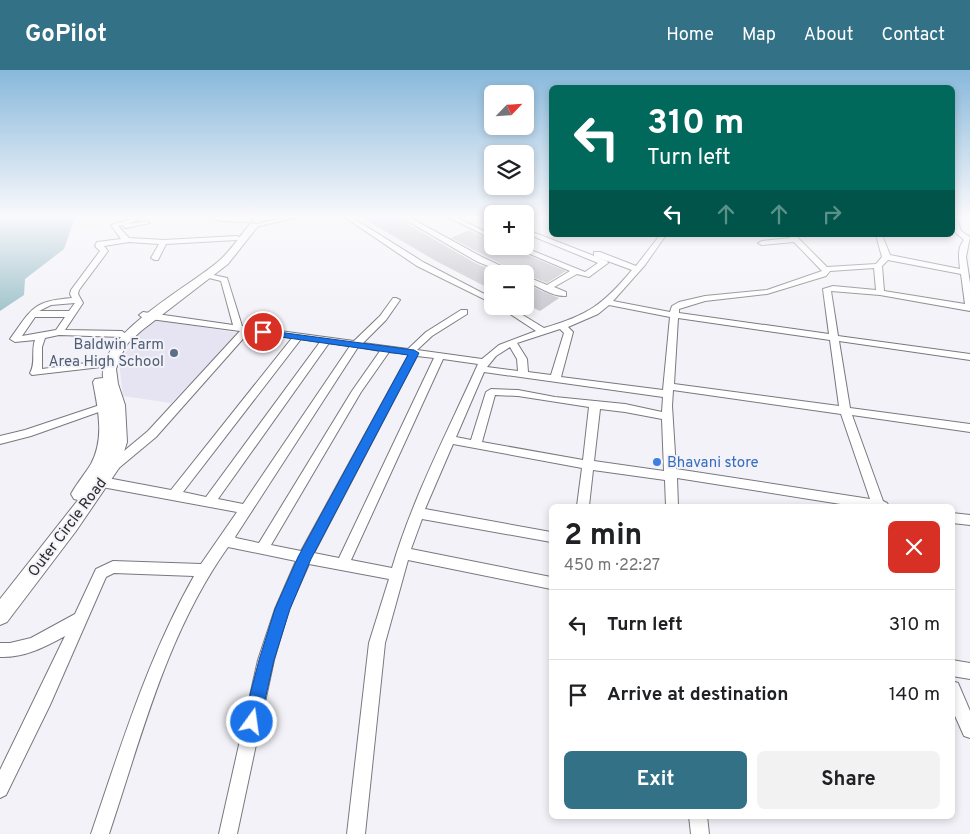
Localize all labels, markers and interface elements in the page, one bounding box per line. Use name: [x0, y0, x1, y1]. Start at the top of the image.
text: GoPilot: [25, 20, 107, 50]
text: Home: [666, 24, 714, 47]
text: Map: [742, 24, 776, 47]
text: About: [804, 24, 853, 47]
text: Contact: [881, 24, 945, 47]
north arrow: [484, 85, 534, 135]
map controls: [484, 85, 534, 315]
text: 310 m: [647, 102, 744, 146]
icon: left: [564, 105, 629, 170]
button: layers: [484, 145, 534, 195]
text: Turn left: [647, 145, 730, 172]
icon: left: [659, 200, 687, 228]
icon: ahead: [712, 200, 740, 228]
icon: ahead: [765, 200, 793, 228]
icon: right: [818, 200, 846, 228]
button: +: [484, 205, 534, 255]
button: −: [484, 265, 534, 315]
pin: [242, 311, 284, 353]
icon: arrive: [249, 318, 277, 346]
place label: Baldwin Farm Area High School: [48, 336, 164, 372]
marker: Baldwin Farm Area High School: [168, 347, 180, 359]
place label: Bhavani store: [667, 454, 759, 473]
marker: Bhavani store: [651, 456, 663, 468]
street label: Outer Circle Road: [25, 475, 112, 581]
text: 2 min: [564, 518, 642, 555]
button: close: [888, 521, 940, 573]
text: 450 m · 22:27: [564, 556, 660, 576]
icon: left: [564, 611, 592, 639]
text: Turn left: [607, 613, 683, 637]
text: 310 m: [889, 613, 940, 637]
icon: arrive: [564, 681, 592, 709]
text: Arrive at destination: [607, 683, 788, 707]
text: 140 m: [889, 683, 940, 707]
position arrow: [225, 695, 277, 747]
button: Exit: [564, 751, 747, 809]
button: Share: [757, 751, 940, 809]

